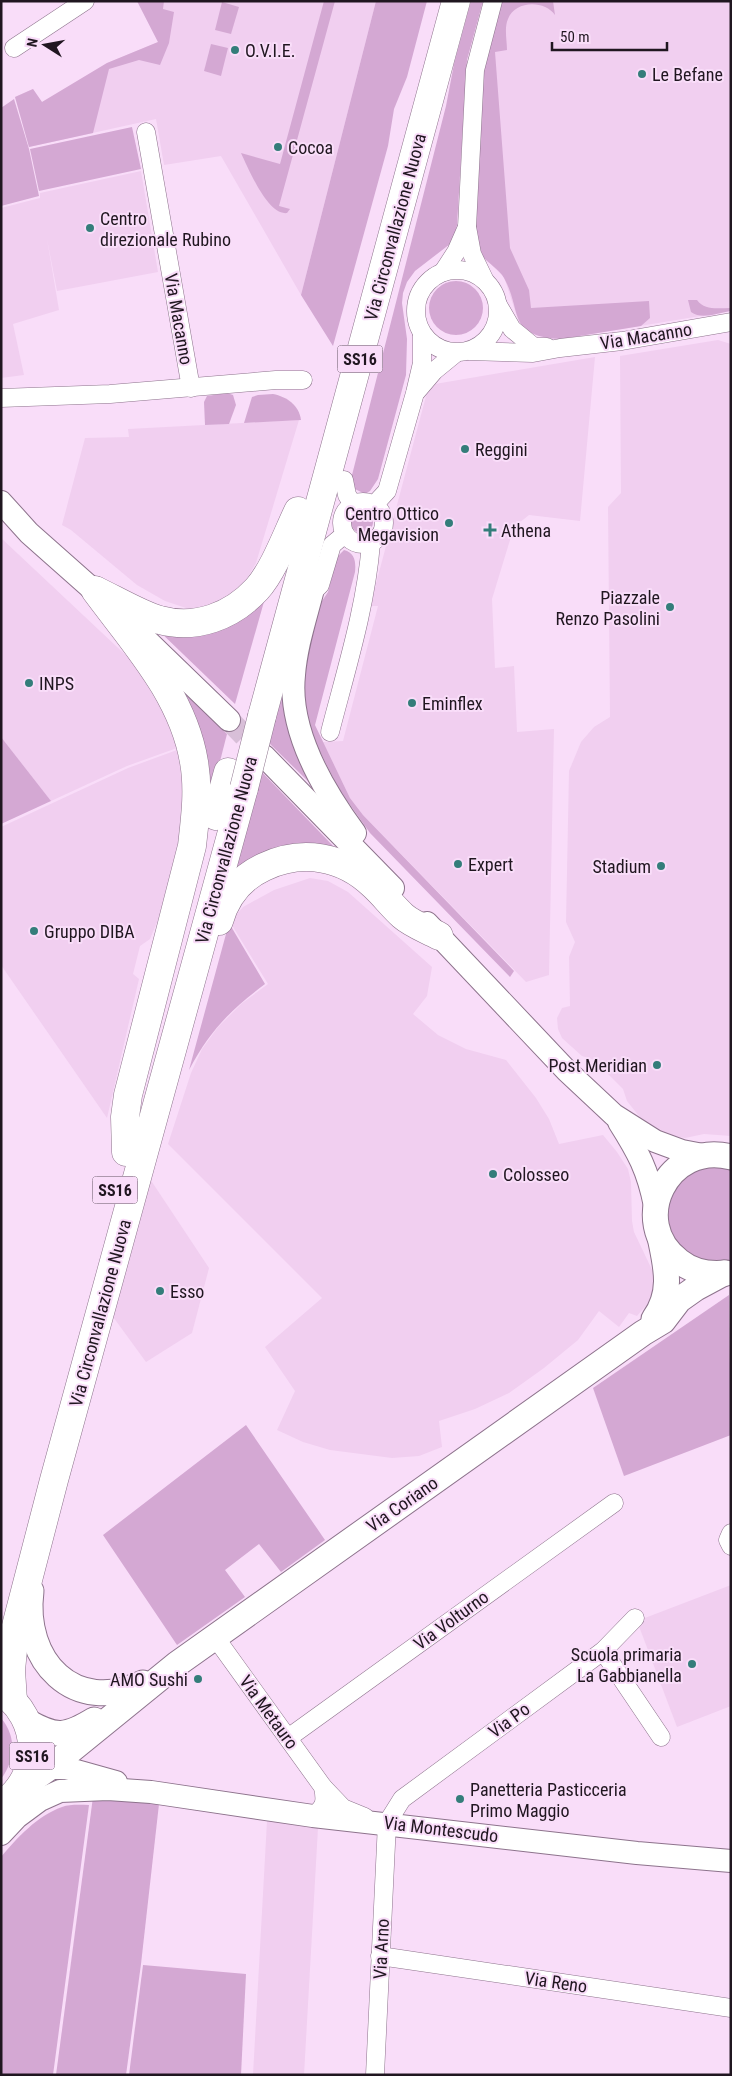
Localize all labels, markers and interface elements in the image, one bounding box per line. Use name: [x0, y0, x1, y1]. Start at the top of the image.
north arrow: [20, 20, 70, 70]
scale bar: [552, 20, 667, 52]
text: 50 m: [560, 28, 590, 46]
text: N: [24, 37, 41, 48]
place label: O.V.I.E.: [245, 40, 295, 61]
marker: O.V.I.E.: [229, 44, 241, 56]
place label: Le Befane: [652, 64, 723, 85]
marker: Le Befane: [636, 68, 648, 80]
street label: Via Circonvallazione Nuova: [360, 131, 430, 323]
place label: Cocoa: [288, 137, 333, 158]
marker: Cocoa: [272, 141, 284, 153]
place label: Centro direzionale Rubino: [100, 208, 231, 250]
marker: Centro direzionale Rubino: [84, 222, 96, 234]
street label: Via Macanno: [161, 272, 197, 366]
street label: Via Macanno: [599, 318, 693, 354]
road number: SS16: [338, 346, 382, 372]
place label: Reggini: [475, 439, 528, 460]
marker: Reggini: [459, 443, 471, 455]
place label: Centro Ottico Megavision: [345, 503, 439, 545]
marker: Centro Ottico Megavision: [443, 517, 455, 529]
place label: Athena: [501, 520, 551, 541]
marker: Athena: [483, 523, 497, 537]
place label: Piazzale Renzo Pasolini: [556, 587, 660, 629]
marker: Piazzale Renzo Pasolini: [664, 601, 676, 613]
place label: INPS: [39, 673, 74, 694]
marker: INPS: [23, 677, 35, 689]
place label: Eminflex: [422, 693, 483, 714]
marker: Eminflex: [406, 697, 418, 709]
street label: Via Circonvallazione Nuova: [191, 754, 261, 946]
place label: Expert: [468, 854, 513, 875]
place label: Stadium: [592, 856, 651, 877]
marker: Expert: [452, 858, 464, 870]
marker: Stadium: [655, 860, 667, 872]
place label: Gruppo DIBA: [44, 921, 135, 942]
marker: Gruppo DIBA: [28, 925, 40, 937]
place label: Post Meridian: [548, 1055, 647, 1076]
marker: Post Meridian: [651, 1059, 663, 1071]
place label: Colosseo: [503, 1164, 569, 1185]
marker: Colosseo: [487, 1168, 499, 1180]
road number: SS16: [92, 1176, 138, 1204]
street label: Via Circonvallazione Nuova: [65, 1217, 135, 1409]
place label: Esso: [170, 1281, 204, 1302]
marker: Esso: [154, 1285, 166, 1297]
street label: Via Coriano: [362, 1472, 442, 1536]
street label: Via Volturno: [410, 1586, 492, 1654]
place label: Scuola primaria La Gabbianella: [571, 1644, 682, 1686]
marker: Scuola primaria La Gabbianella: [686, 1658, 698, 1670]
place label: AMO Sushi: [110, 1669, 188, 1690]
street label: Via Metauro: [235, 1671, 303, 1753]
marker: AMO Sushi: [192, 1673, 204, 1685]
street label: Via Po: [484, 1698, 534, 1742]
road number: SS16: [10, 1742, 54, 1770]
place label: Panetteria Pasticceria Primo Maggio: [470, 1779, 627, 1821]
marker: Panetteria Pasticceria Primo Maggio: [454, 1793, 466, 1805]
street label: Via Montescudo: [383, 1812, 499, 1846]
street label: Via Arno: [369, 1918, 393, 1980]
street label: Via Reno: [523, 1967, 589, 1997]

